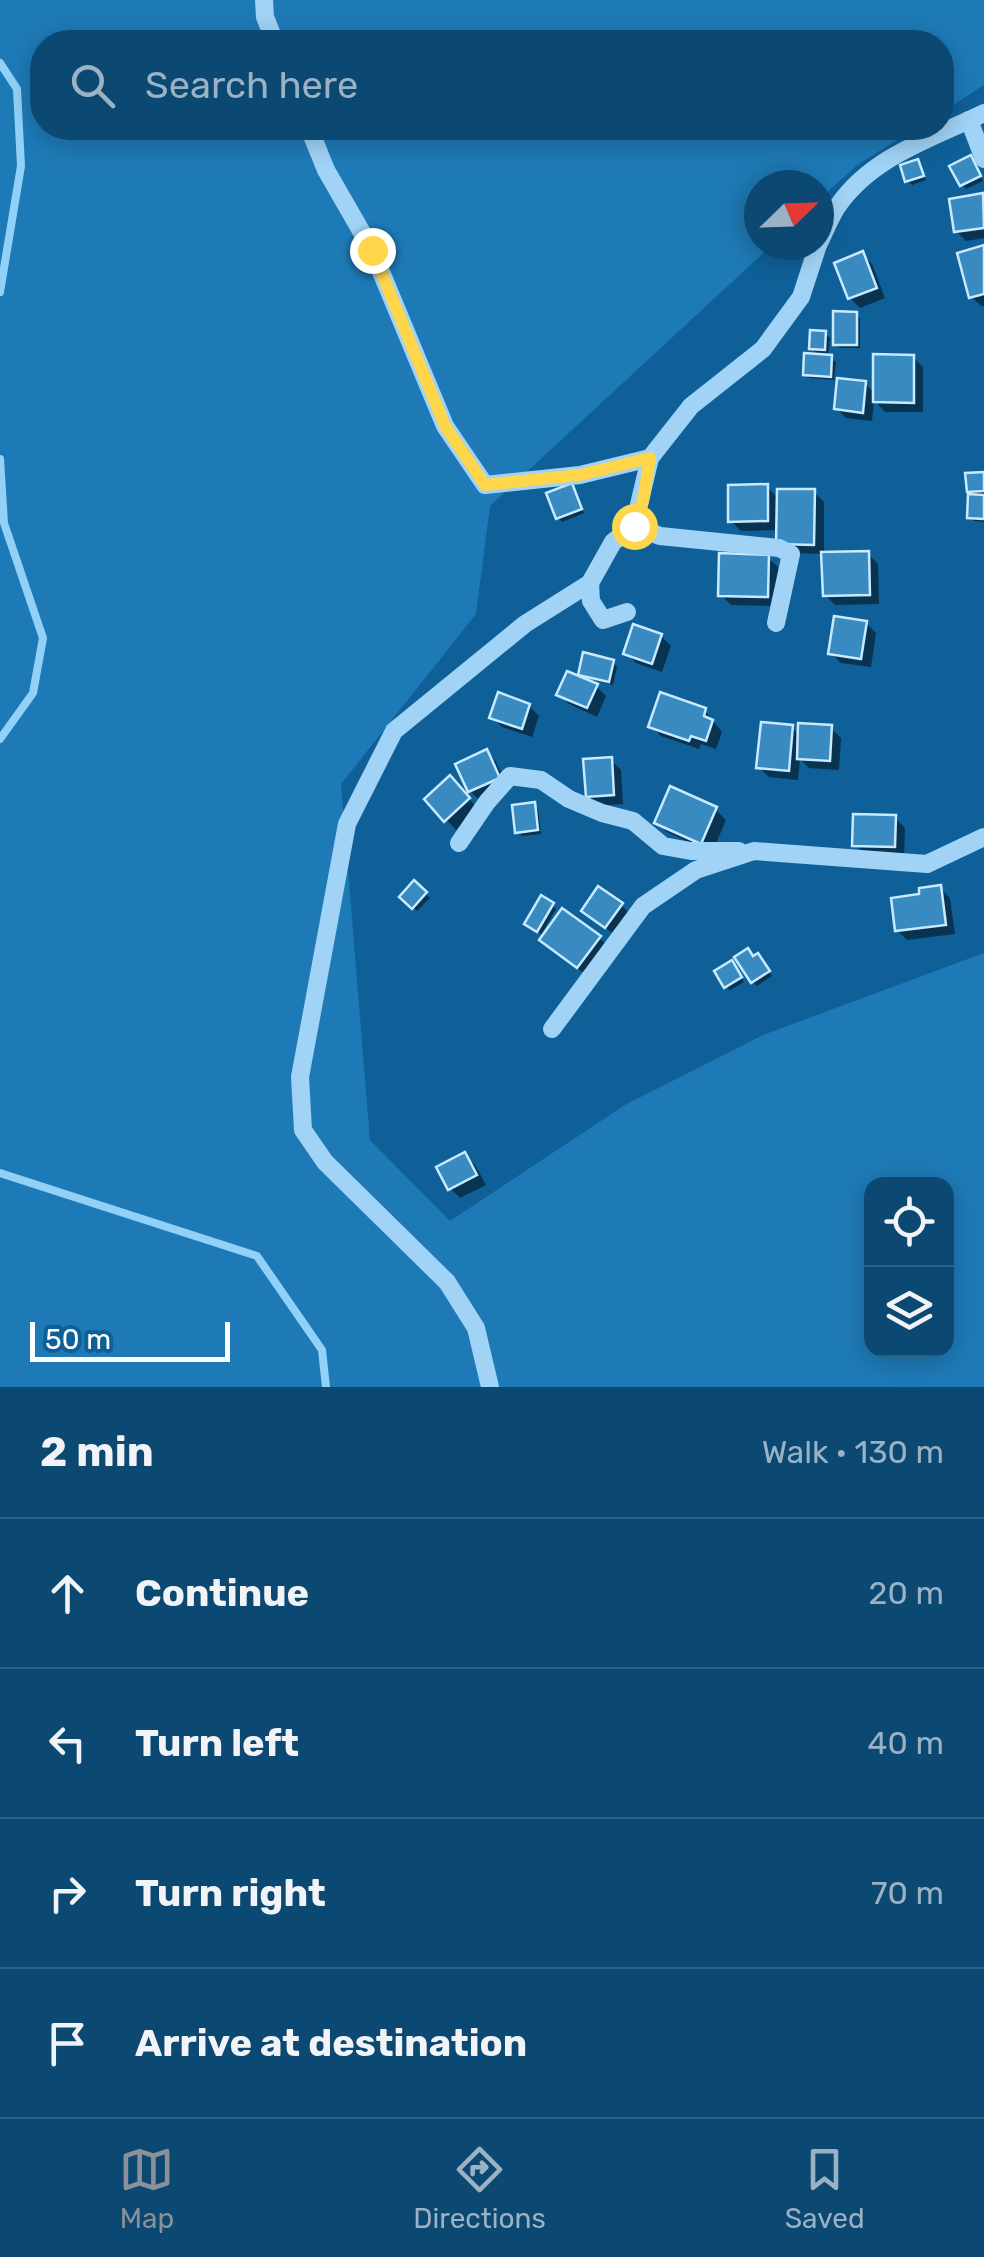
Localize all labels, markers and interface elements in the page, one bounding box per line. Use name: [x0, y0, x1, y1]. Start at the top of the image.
search box: [30, 30, 954, 140]
icon: search: [65, 58, 120, 113]
text: Search here: [145, 62, 358, 108]
north arrow: [744, 170, 834, 260]
route end: [350, 228, 396, 274]
route start: [612, 504, 658, 550]
map controls: [864, 1177, 954, 1357]
button: locate: [864, 1177, 954, 1267]
button: layers: [864, 1267, 954, 1357]
scale bar: [30, 1317, 230, 1362]
text: 50 m: [45, 1323, 111, 1356]
text: 2 min: [40, 1427, 154, 1477]
text: Walk · 130 m: [762, 1433, 944, 1471]
icon: ahead: [40, 1566, 95, 1621]
text: Continue: [135, 1570, 309, 1616]
text: 20 m: [869, 1574, 944, 1612]
icon: left: [40, 1716, 95, 1771]
text: Turn left: [135, 1720, 299, 1766]
text: 40 m: [868, 1724, 944, 1762]
icon: right: [40, 1866, 95, 1921]
text: Turn right: [135, 1870, 326, 1916]
text: 70 m: [871, 1874, 944, 1912]
icon: arrive: [40, 2016, 95, 2071]
text: Arrive at destination: [135, 2020, 527, 2066]
tab: Map: [119, 2142, 174, 2235]
tab: Directions: [413, 2142, 546, 2235]
tab: Saved: [785, 2142, 865, 2235]

